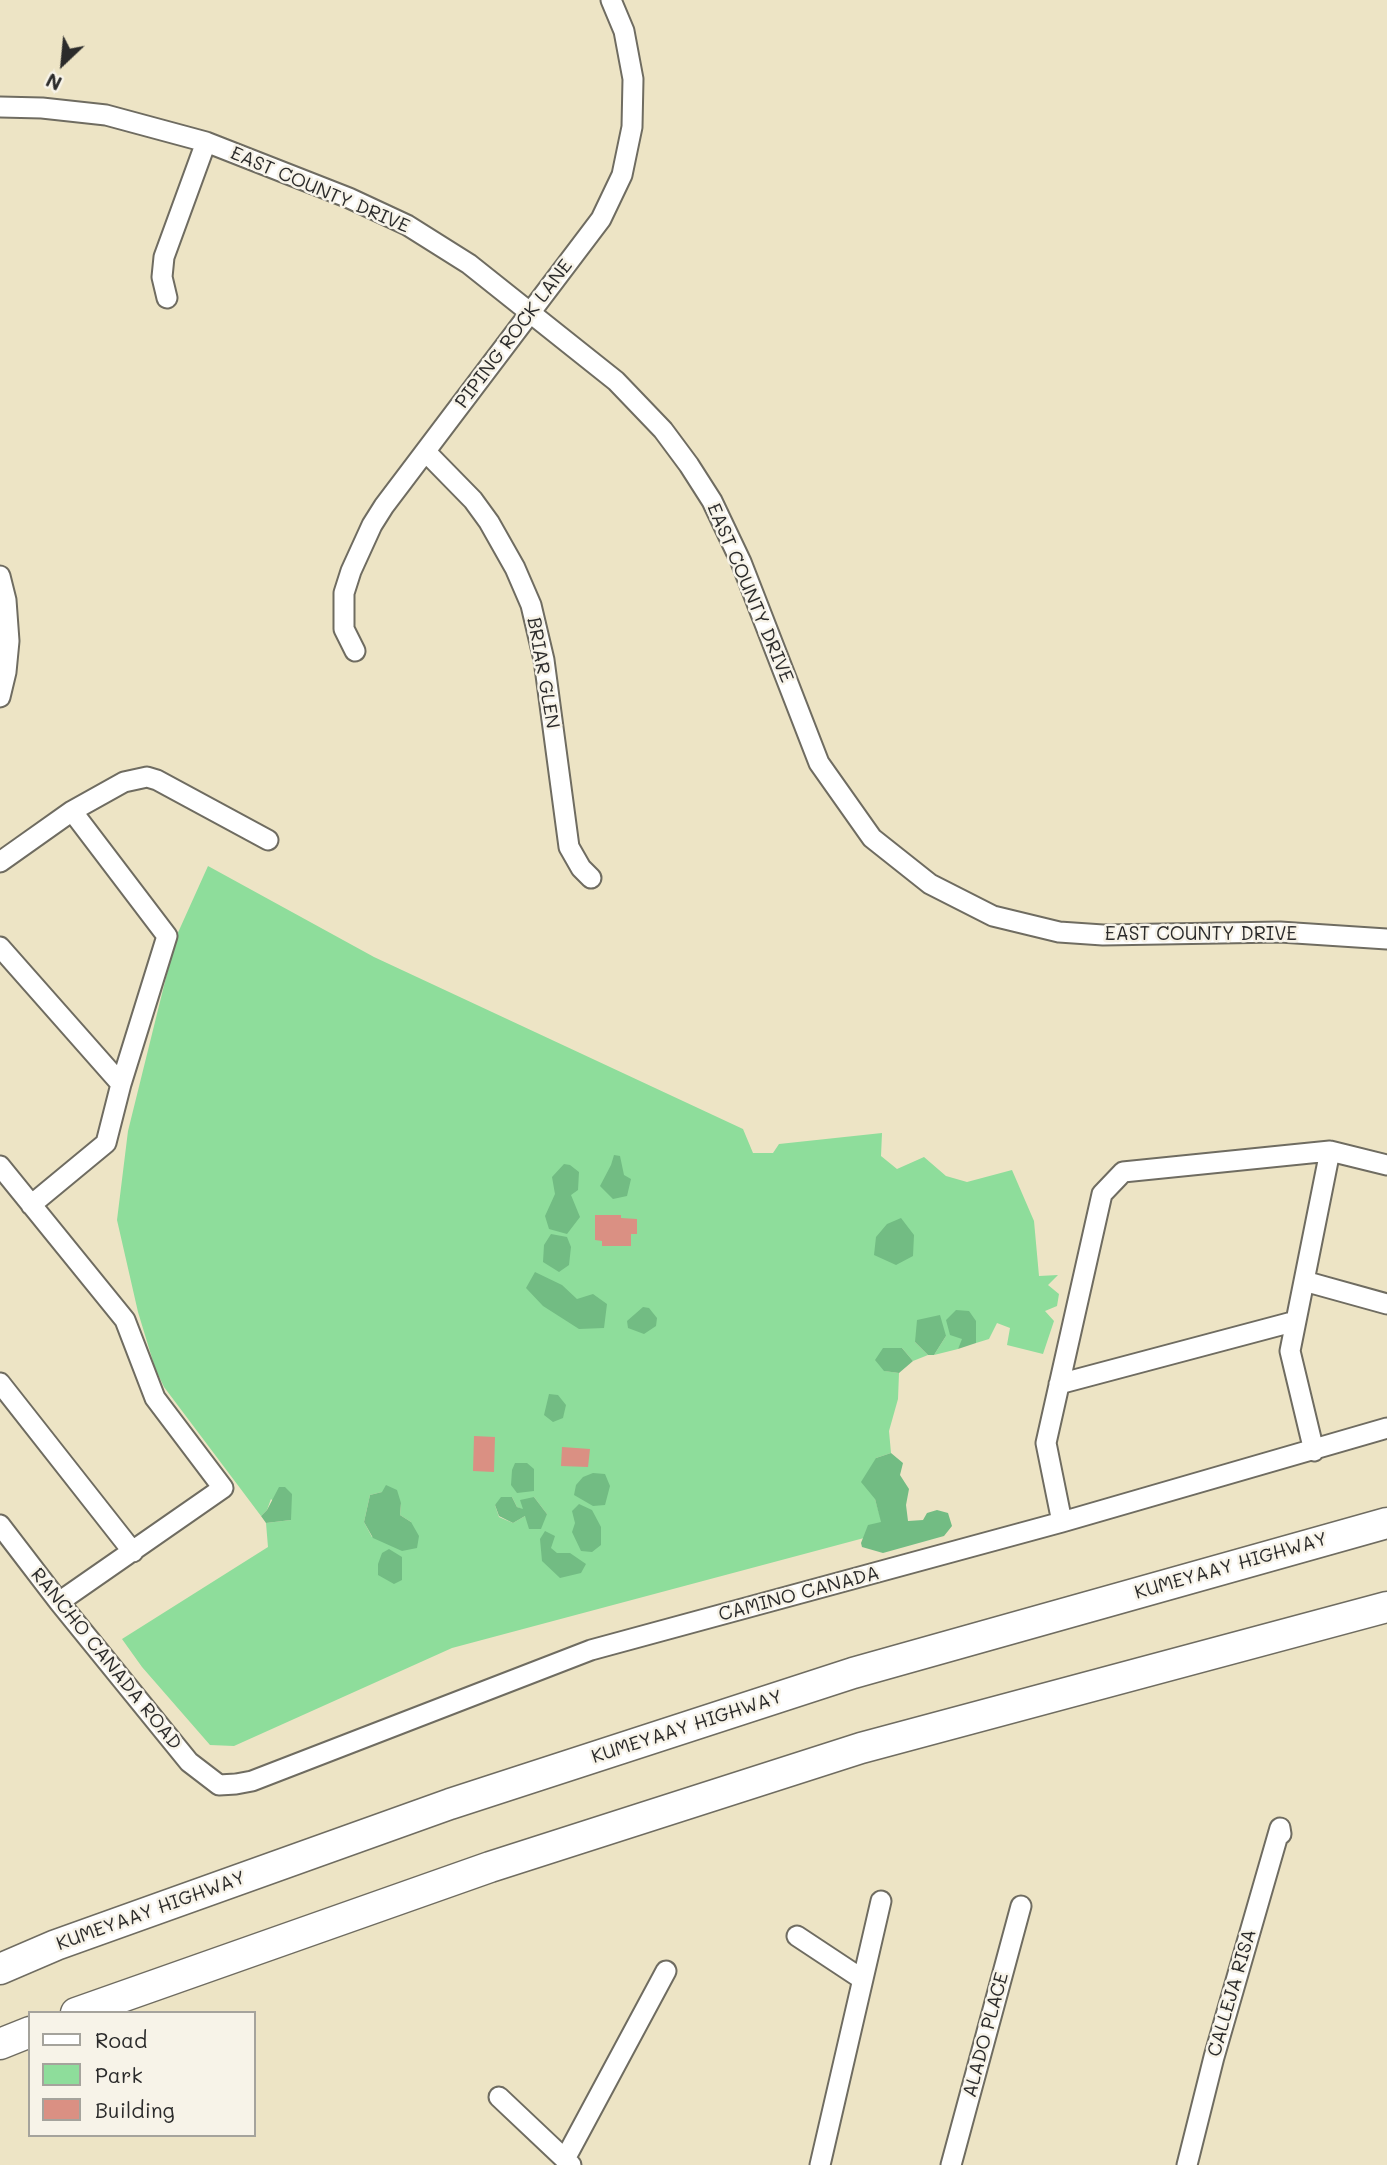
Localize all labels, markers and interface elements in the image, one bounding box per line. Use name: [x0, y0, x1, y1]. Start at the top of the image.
north arrow: [28, 28, 98, 98]
text: N: [42, 68, 66, 97]
street label: EAST COUNTY DRIVE: [227, 142, 413, 238]
street label: PIPING ROCK LANE: [451, 255, 577, 413]
street label: EAST COUNTY DRIVE: [702, 500, 798, 686]
street label: BRIAR GLEN: [522, 616, 564, 730]
street label: EAST COUNTY DRIVE: [1105, 923, 1297, 945]
street label: KUMEYAAY HIGHWAY: [1132, 1528, 1330, 1604]
street label: CAMINO CANADA: [716, 1562, 882, 1626]
street label: RANCHO CANADA ROAD: [26, 1564, 186, 1754]
street label: KUMEYAAY HIGHWAY: [589, 1685, 785, 1769]
street label: KUMEYAAY HIGHWAY: [53, 1866, 249, 1956]
street label: CALLEJA RISA: [1203, 1927, 1261, 2059]
street label: ALADO PLACE: [958, 1970, 1014, 2100]
legend: [28, 2011, 256, 2137]
text: Road: [95, 2026, 147, 2053]
text: Park: [95, 2061, 143, 2088]
text: Building: [95, 2096, 175, 2123]

